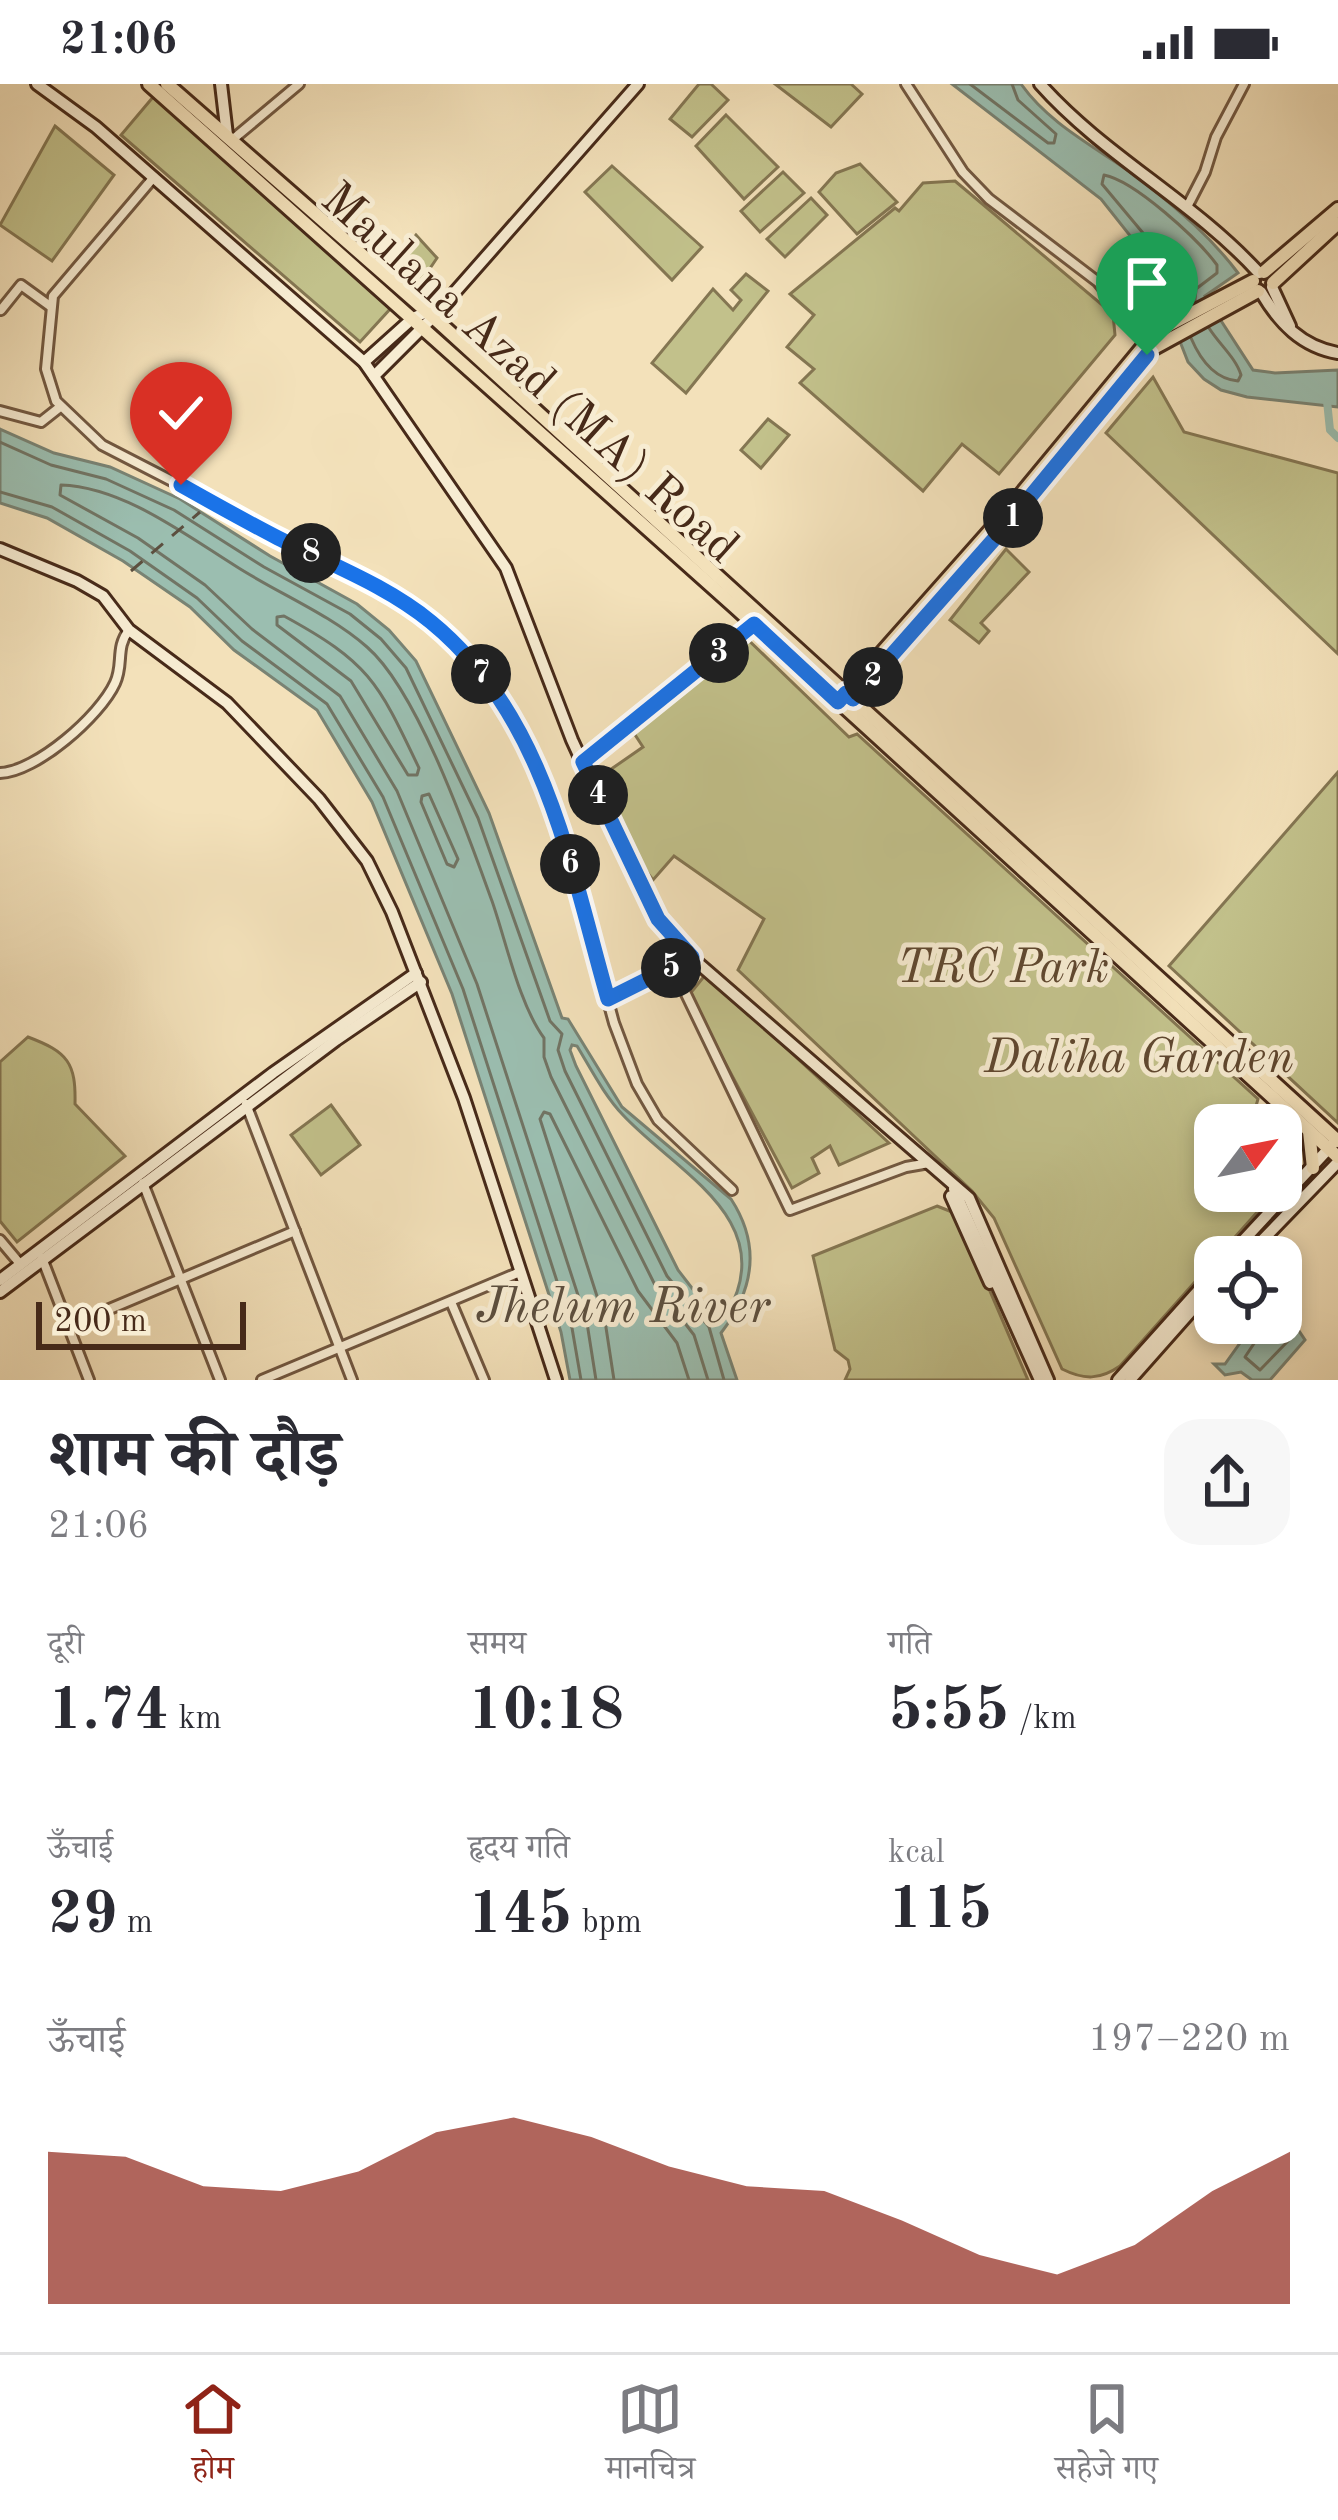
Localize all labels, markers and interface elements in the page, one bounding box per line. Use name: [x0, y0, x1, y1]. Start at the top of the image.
text: 21:06: [60, 19, 177, 64]
street label: Maulana Azad (MA) Road: [312, 175, 746, 573]
pin: [1096, 232, 1198, 355]
icon: arrive: [1114, 250, 1180, 316]
pin: [130, 362, 232, 485]
icon: check: [148, 380, 214, 446]
pin: 1: [983, 488, 1043, 548]
text: 1: [1003, 501, 1023, 534]
pin: 8: [281, 523, 341, 583]
text: 8: [301, 536, 321, 569]
pin: 3: [689, 623, 749, 683]
text: 3: [709, 636, 729, 669]
pin: 7: [451, 644, 511, 704]
pin: 2: [843, 647, 903, 707]
text: 7: [471, 657, 491, 690]
text: 2: [863, 660, 883, 693]
pin: 4: [568, 765, 628, 825]
text: 4: [588, 778, 608, 811]
pin: 6: [540, 834, 600, 894]
text: 6: [560, 847, 580, 880]
pin: 5: [641, 938, 701, 998]
park label: TRC Park: [897, 945, 1109, 993]
text: 5: [661, 951, 681, 984]
park label: Daliha Garden: [983, 1035, 1294, 1083]
north arrow: [1194, 1104, 1302, 1212]
map controls: [1194, 1104, 1302, 1344]
button: locate: [1194, 1236, 1302, 1344]
water label: Jhelum River: [476, 1283, 771, 1334]
scale bar: [36, 1296, 246, 1349]
text: 200 m: [54, 1306, 147, 1339]
button: share: [1164, 1419, 1290, 1545]
text: शाम की दौड़: [48, 1425, 339, 1491]
text: 21:06: [48, 1507, 149, 1546]
text: दूरी: [48, 1629, 84, 1662]
text: समय: [468, 1629, 526, 1662]
text: गति: [888, 1629, 931, 1662]
text: 1.74: [48, 1682, 169, 1742]
text: 10:18: [468, 1682, 624, 1742]
text: 5:55: [888, 1682, 1009, 1742]
text: km: [169, 1703, 222, 1736]
text: /km: [1009, 1703, 1077, 1736]
text: ऊँचाई: [48, 1833, 113, 1866]
text: हृदय गति: [468, 1833, 570, 1866]
text: kcal: [888, 1837, 945, 1870]
text: 115: [888, 1881, 992, 1941]
text: 29: [48, 1886, 118, 1946]
text: 145: [468, 1886, 572, 1946]
text: m: [118, 1907, 153, 1940]
text: bpm: [572, 1907, 642, 1940]
text: 197–220 m: [1088, 2020, 1290, 2059]
text: ऊँचाई: [48, 2022, 125, 2061]
tab: होम: [180, 2376, 246, 2500]
tab: मानचित्र: [606, 2376, 695, 2500]
tab: सहेजे गए: [1055, 2376, 1158, 2500]

